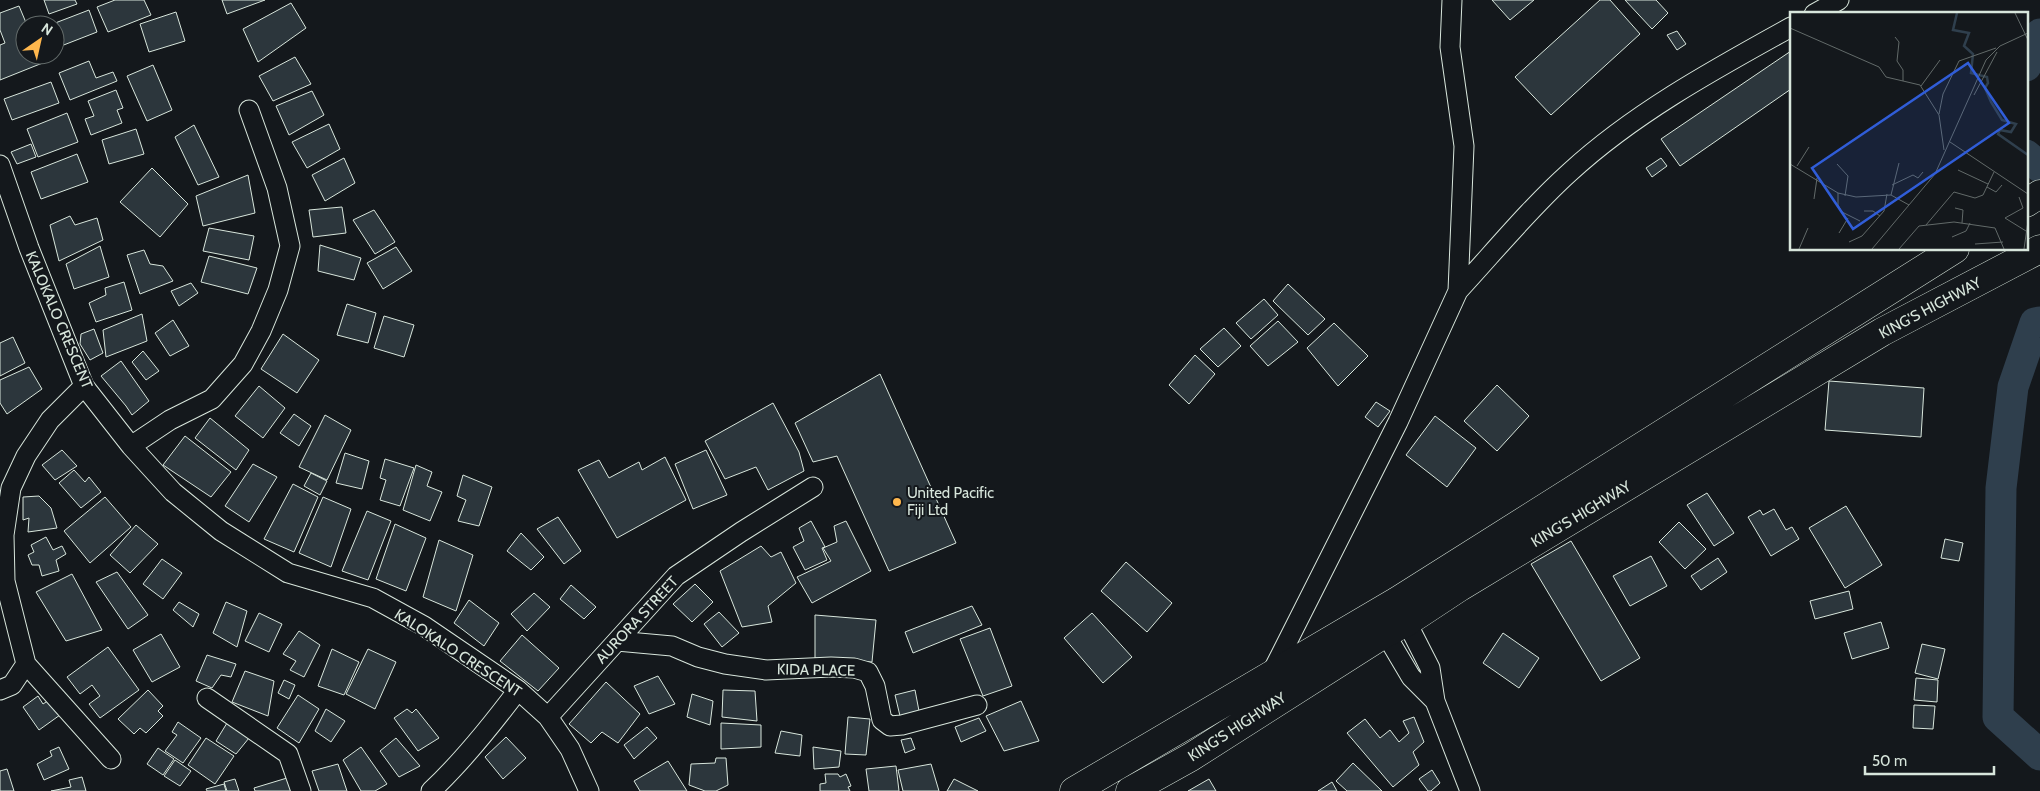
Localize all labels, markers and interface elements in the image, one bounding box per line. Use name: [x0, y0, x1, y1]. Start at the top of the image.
inset map: [1790, 12, 2028, 250]
north arrow: [15, 15, 65, 65]
text: N: [38, 19, 56, 39]
street label: KALOKALO CRESCENT: [22, 248, 96, 392]
street label: KING'S HIGHWAY: [1876, 273, 1985, 343]
street label: KING'S HIGHWAY: [1528, 477, 1635, 551]
place label: United Pacific Fiji Ltd: [907, 484, 994, 519]
marker: United Pacific Fiji Ltd: [891, 496, 903, 508]
street label: AURORA STREET: [592, 573, 682, 667]
street label: KALOKALO CRESCENT: [391, 605, 525, 701]
street label: KIDA PLACE: [777, 660, 855, 680]
street label: KING'S HIGHWAY: [1185, 688, 1290, 765]
scale bar: [1865, 744, 1994, 776]
text: 50 m: [1872, 752, 1907, 770]

